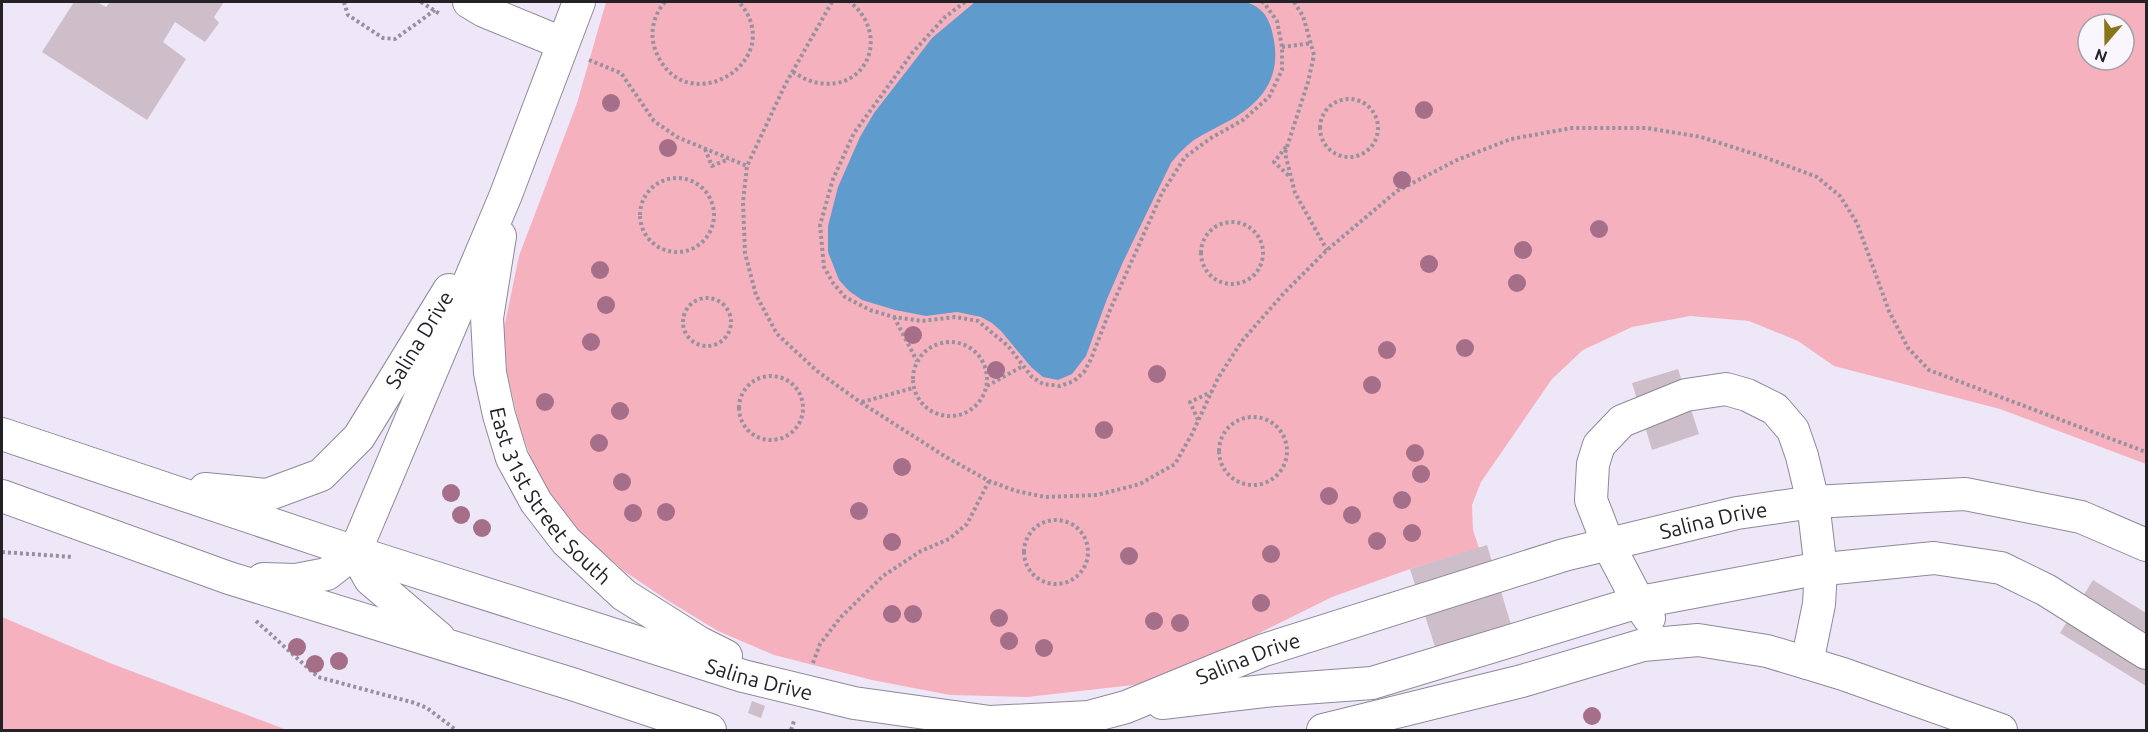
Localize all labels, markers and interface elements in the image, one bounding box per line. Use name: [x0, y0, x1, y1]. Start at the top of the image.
north arrow: [2076, 12, 2136, 72]
text: N: [2092, 46, 2110, 67]
street label: Salina Drive: [380, 286, 458, 393]
street label: East 31st Street South: [486, 405, 616, 589]
street label: Salina Drive: [1657, 497, 1769, 543]
street label: Salina Drive: [1192, 627, 1303, 689]
street label: Salina Drive: [703, 653, 815, 705]

